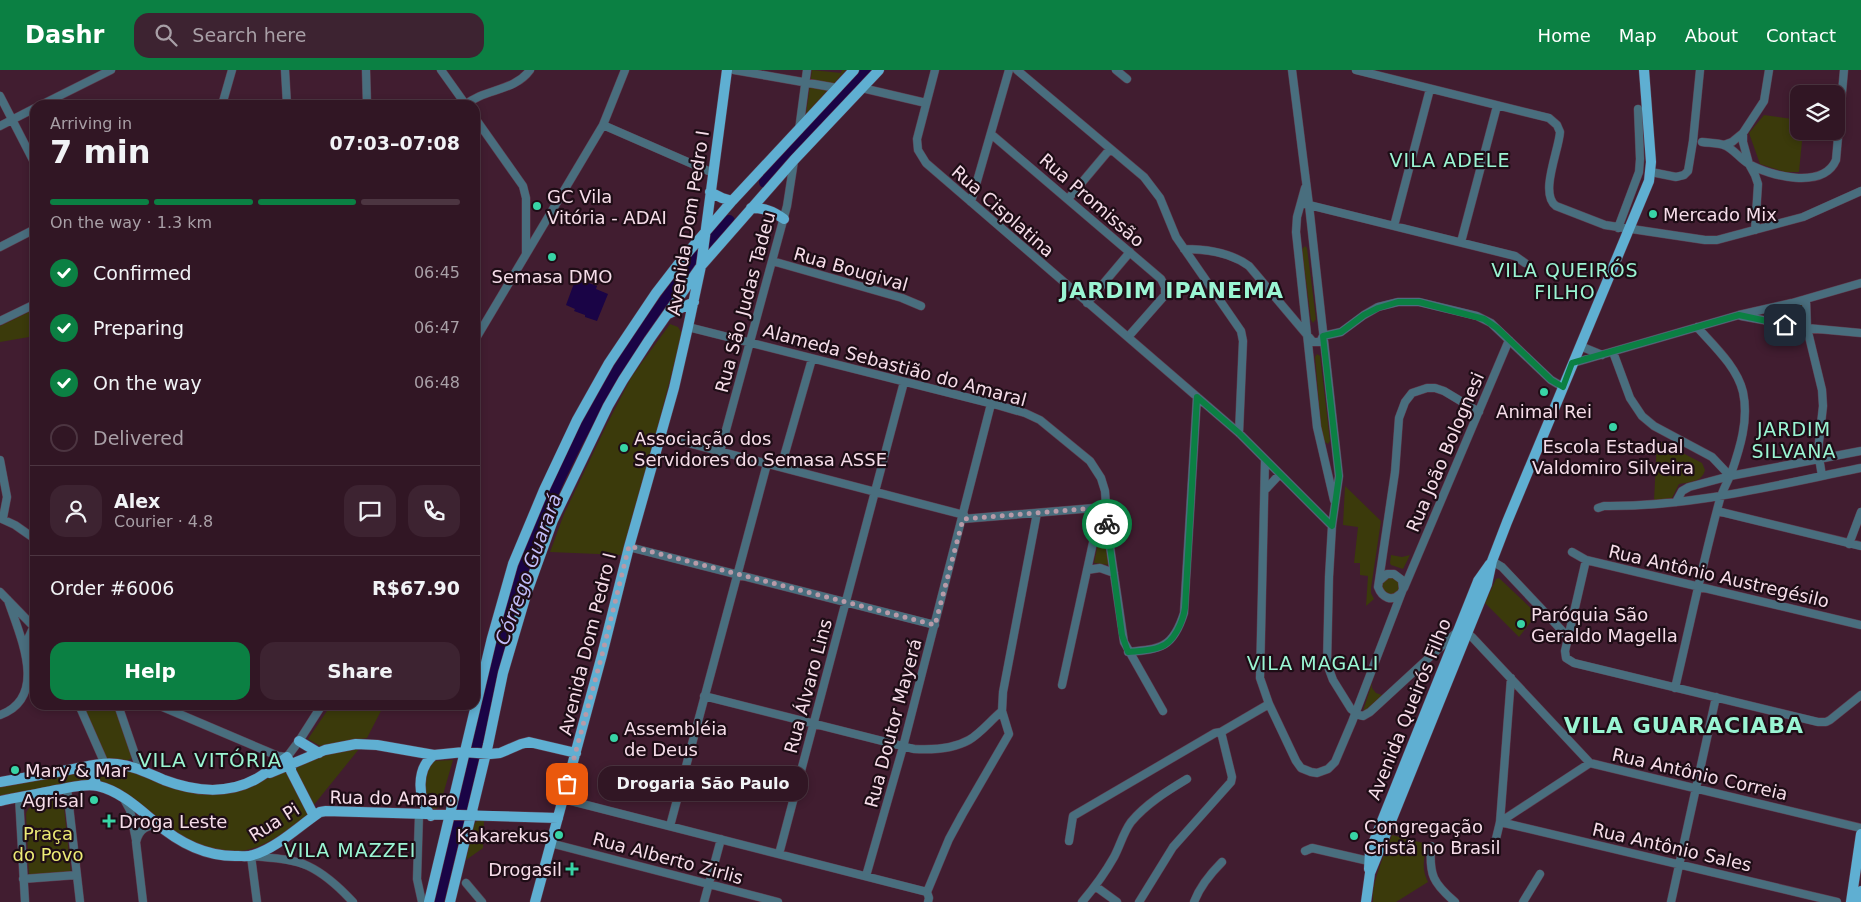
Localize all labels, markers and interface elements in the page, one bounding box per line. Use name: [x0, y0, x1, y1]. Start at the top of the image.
search box: [134, 13, 484, 58]
text: Dashr: [25, 21, 104, 49]
icon: search: [152, 21, 180, 49]
text: Search here: [192, 24, 306, 46]
text: Home: [1538, 25, 1591, 46]
text: Map: [1619, 25, 1657, 46]
text: About: [1685, 25, 1738, 46]
text: Contact: [1766, 25, 1836, 46]
map controls: [1790, 85, 1845, 140]
button: layers: [1790, 85, 1845, 140]
text: Arriving in: [50, 114, 132, 133]
street label: Avenida Dom Pedro I: [663, 129, 713, 317]
text: 07:03–07:08: [330, 132, 460, 154]
text: 7 min: [50, 133, 151, 171]
street label: Rua Promissão: [1035, 149, 1149, 251]
district label: VILA ADELE: [1390, 149, 1510, 171]
street label: Rua Cisplatina: [948, 161, 1058, 261]
place label: GC Vila Vitória - ADAI: [547, 186, 667, 228]
marker: GC Vila Vitória - ADAI: [531, 200, 543, 212]
place label: Mercado Mix: [1663, 204, 1777, 225]
marker: Mercado Mix: [1647, 208, 1659, 220]
street label: Rua São Judas Tadeu: [711, 209, 779, 395]
text: On the way · 1.3 km: [50, 213, 212, 232]
street label: Rua Bougival: [792, 243, 910, 295]
marker: Semasa DMO: [546, 251, 558, 263]
district label: VILA QUEIRÓS FILHO: [1491, 258, 1639, 303]
icon: check: [50, 259, 78, 287]
text: Confirmed: [93, 262, 192, 284]
text: 06:45: [414, 263, 460, 282]
place label: Semasa DMO: [492, 266, 612, 287]
district label: JARDIM IPANEMA: [1058, 278, 1284, 303]
pin: [1764, 304, 1806, 346]
icon: home: [1771, 311, 1799, 339]
icon: check: [50, 314, 78, 342]
text: Preparing: [93, 317, 184, 339]
text: 06:47: [414, 318, 460, 337]
street label: Alameda Sebastião do Amaral: [761, 320, 1029, 410]
icon: check: [50, 369, 78, 397]
street label: Rua João Bolognesi: [1402, 369, 1488, 535]
text: On the way: [93, 372, 202, 394]
text: 06:48: [414, 373, 460, 392]
marker: Animal Rei: [1538, 386, 1550, 398]
place label: Animal Rei: [1496, 401, 1592, 422]
district label: JARDIM SILVANA: [1751, 418, 1837, 462]
marker: Escola Estadual Valdomiro Silveira: [1607, 421, 1619, 433]
text: Delivered: [93, 427, 184, 449]
place label: Associação dos Servidores do Semasa ASSE: [634, 428, 887, 470]
place label: Escola Estadual Valdomiro Silveira: [1532, 436, 1694, 478]
marker: Associação dos Servidores do Semasa ASSE: [618, 442, 630, 454]
button: person: [50, 485, 102, 537]
button: chat: [344, 485, 396, 537]
button: phone: [408, 485, 460, 537]
text: Alex: [114, 490, 160, 512]
water label: Córrego Guarará: [490, 490, 566, 648]
courier: [1082, 499, 1132, 549]
icon: bike: [1093, 510, 1121, 538]
text: Courier · 4.8: [114, 512, 213, 531]
street label: Rua Antônio Austregésilo: [1607, 540, 1831, 612]
street label: Avenida Dom Pedro I: [554, 551, 620, 737]
text: Order #6006: [50, 577, 174, 599]
text: R$67.90: [372, 577, 460, 599]
place label: Paróquia São Geraldo Magella: [1531, 604, 1678, 646]
street label: Avenida Queirós Filho: [1363, 615, 1455, 803]
street label: Rua Álvaro Lins: [780, 616, 836, 756]
marker: Paróquia São Geraldo Magella: [1515, 618, 1527, 630]
street label: Rua Doutor Mayerá: [860, 636, 926, 810]
button: Help: [50, 642, 250, 700]
button: Share: [260, 642, 460, 700]
district label: VILA MAGALI: [1247, 652, 1379, 674]
district label: VILA GUARACIABA: [1564, 713, 1804, 738]
place label: Assembléia de Deus: [624, 718, 727, 760]
marker: Assembléia de Deus: [608, 732, 620, 744]
street label: Rua Antônio Correia: [1610, 744, 1790, 804]
district label: VILA VITÓRIA: [138, 748, 282, 772]
place label: Mary & Mar: [25, 760, 130, 781]
pin: [546, 763, 588, 805]
marker: Mary & Mar: [9, 764, 21, 776]
callout: Drogaria São Paulo: [597, 766, 807, 802]
icon: bag: [553, 770, 581, 798]
text: Drogaria São Paulo: [617, 774, 790, 793]
street label: Rua do Amaro: [329, 786, 457, 810]
place label: Agrisal: [22, 790, 84, 811]
marker: Agrisal: [88, 794, 100, 806]
street label: Rua Pi: [245, 798, 303, 846]
place label: Droga Leste: [119, 811, 227, 832]
marker: Droga Leste: [103, 815, 115, 827]
place label: Congregação Cristã no Brasil: [1364, 816, 1500, 858]
street label: Rua Antônio Sales: [1590, 818, 1754, 876]
park label: Praça do Povo: [12, 823, 84, 865]
place label: Kakarekus: [457, 825, 549, 846]
street label: Rua Alberto Zirlis: [590, 828, 746, 888]
marker: Kakarekus: [553, 829, 565, 841]
marker: Congregação Cristã no Brasil: [1348, 830, 1360, 842]
district label: VILA MAZZEI: [284, 839, 416, 861]
place label: Drogasil: [488, 859, 562, 880]
marker: Drogasil: [566, 863, 578, 875]

